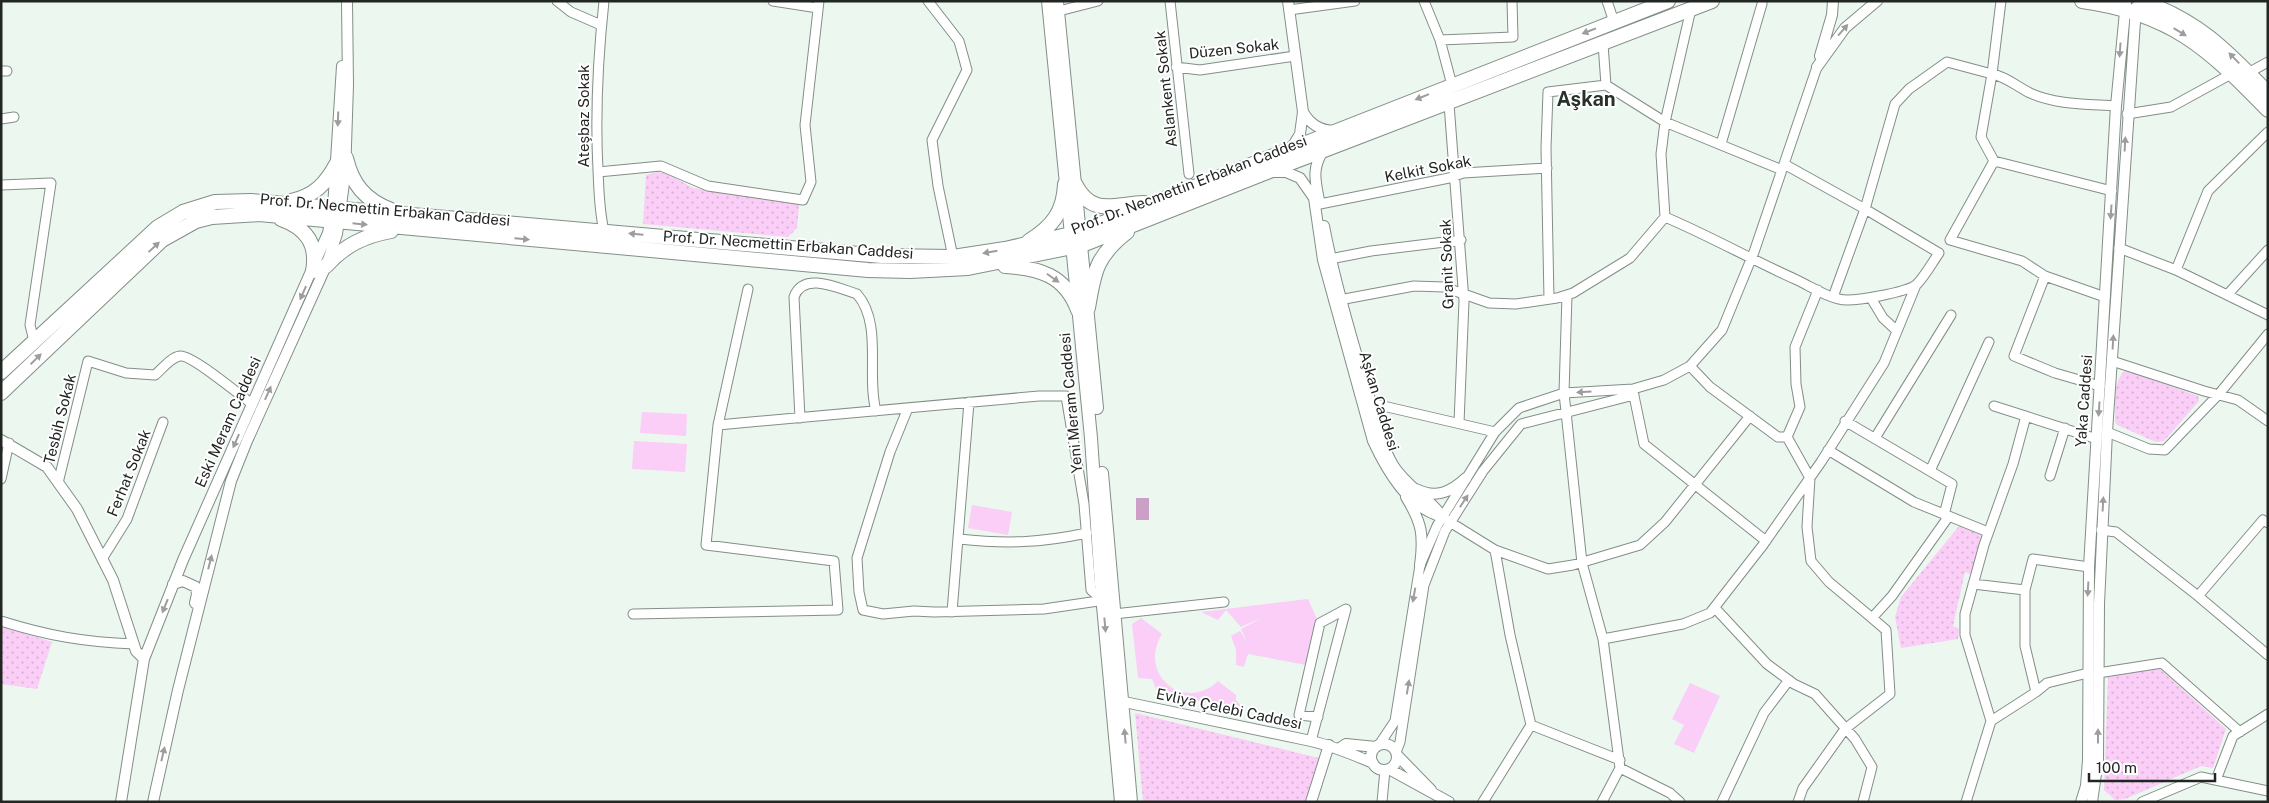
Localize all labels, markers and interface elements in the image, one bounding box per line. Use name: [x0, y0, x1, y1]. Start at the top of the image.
one-way arrow: [1838, 24, 1849, 37]
one-way arrow: [2174, 27, 2187, 36]
one-way arrow: [1582, 28, 1597, 35]
street label: Aslankent Sokak: [1151, 30, 1180, 148]
street label: Düzen Sokak: [1188, 35, 1280, 62]
one-way arrow: [2116, 42, 2124, 58]
one-way arrow: [2228, 53, 2240, 65]
street label: Ateşbaz Sokak: [575, 65, 592, 167]
district label: Aşkan: [1556, 87, 1616, 111]
one-way arrow: [1414, 93, 1429, 101]
one-way arrow: [334, 111, 342, 127]
street label: Prof. Dr. Necmettin Erbakan Caddesi: [1069, 132, 1309, 237]
one-way arrow: [2122, 136, 2130, 152]
street label: Kelkit Sokak: [1383, 152, 1473, 185]
street label: Prof. Dr. Necmettin Erbakan Caddesi: [259, 190, 511, 229]
one-way arrow: [2106, 204, 2114, 220]
street label: Granit Sokak: [1436, 219, 1457, 309]
one-way arrow: [353, 220, 369, 228]
street label: Prof. Dr. Necmettin Erbakan Caddesi: [662, 227, 914, 262]
one-way arrow: [628, 229, 644, 237]
one-way arrow: [514, 235, 530, 243]
one-way arrow: [148, 241, 160, 253]
one-way arrow: [981, 248, 997, 256]
one-way arrow: [1046, 273, 1060, 283]
one-way arrow: [298, 286, 306, 300]
street label: Yeni Meram Caddesi: [1056, 332, 1085, 474]
one-way arrow: [2110, 333, 2118, 349]
street label: Aşkan Caddesi: [1356, 349, 1403, 453]
one-way arrow: [30, 353, 42, 365]
street label: Eski Meram Caddesi: [191, 354, 264, 490]
street label: Yaka Caddesi: [2072, 354, 2095, 448]
street label: Tesbih Sokak: [40, 372, 79, 466]
one-way arrow: [265, 386, 273, 400]
one-way arrow: [1576, 388, 1592, 396]
one-way arrow: [2094, 401, 2102, 417]
street label: Ferhat Sokak: [103, 427, 154, 519]
one-way arrow: [231, 434, 239, 448]
one-way arrow: [1459, 494, 1469, 507]
one-way arrow: [2099, 495, 2107, 511]
one-way arrow: [206, 555, 214, 570]
one-way arrow: [2083, 581, 2091, 597]
one-way arrow: [1409, 587, 1417, 603]
one-way arrow: [160, 599, 168, 613]
one-way arrow: [1101, 617, 1109, 633]
one-way arrow: [1405, 679, 1413, 695]
street label: Evliya Çelebi Caddesi: [1155, 685, 1304, 732]
one-way arrow: [1121, 727, 1129, 743]
one-way arrow: [2094, 728, 2102, 744]
one-way arrow: [159, 747, 167, 762]
scale bar: [2089, 750, 2215, 782]
text: 100 m: [2096, 759, 2137, 776]

